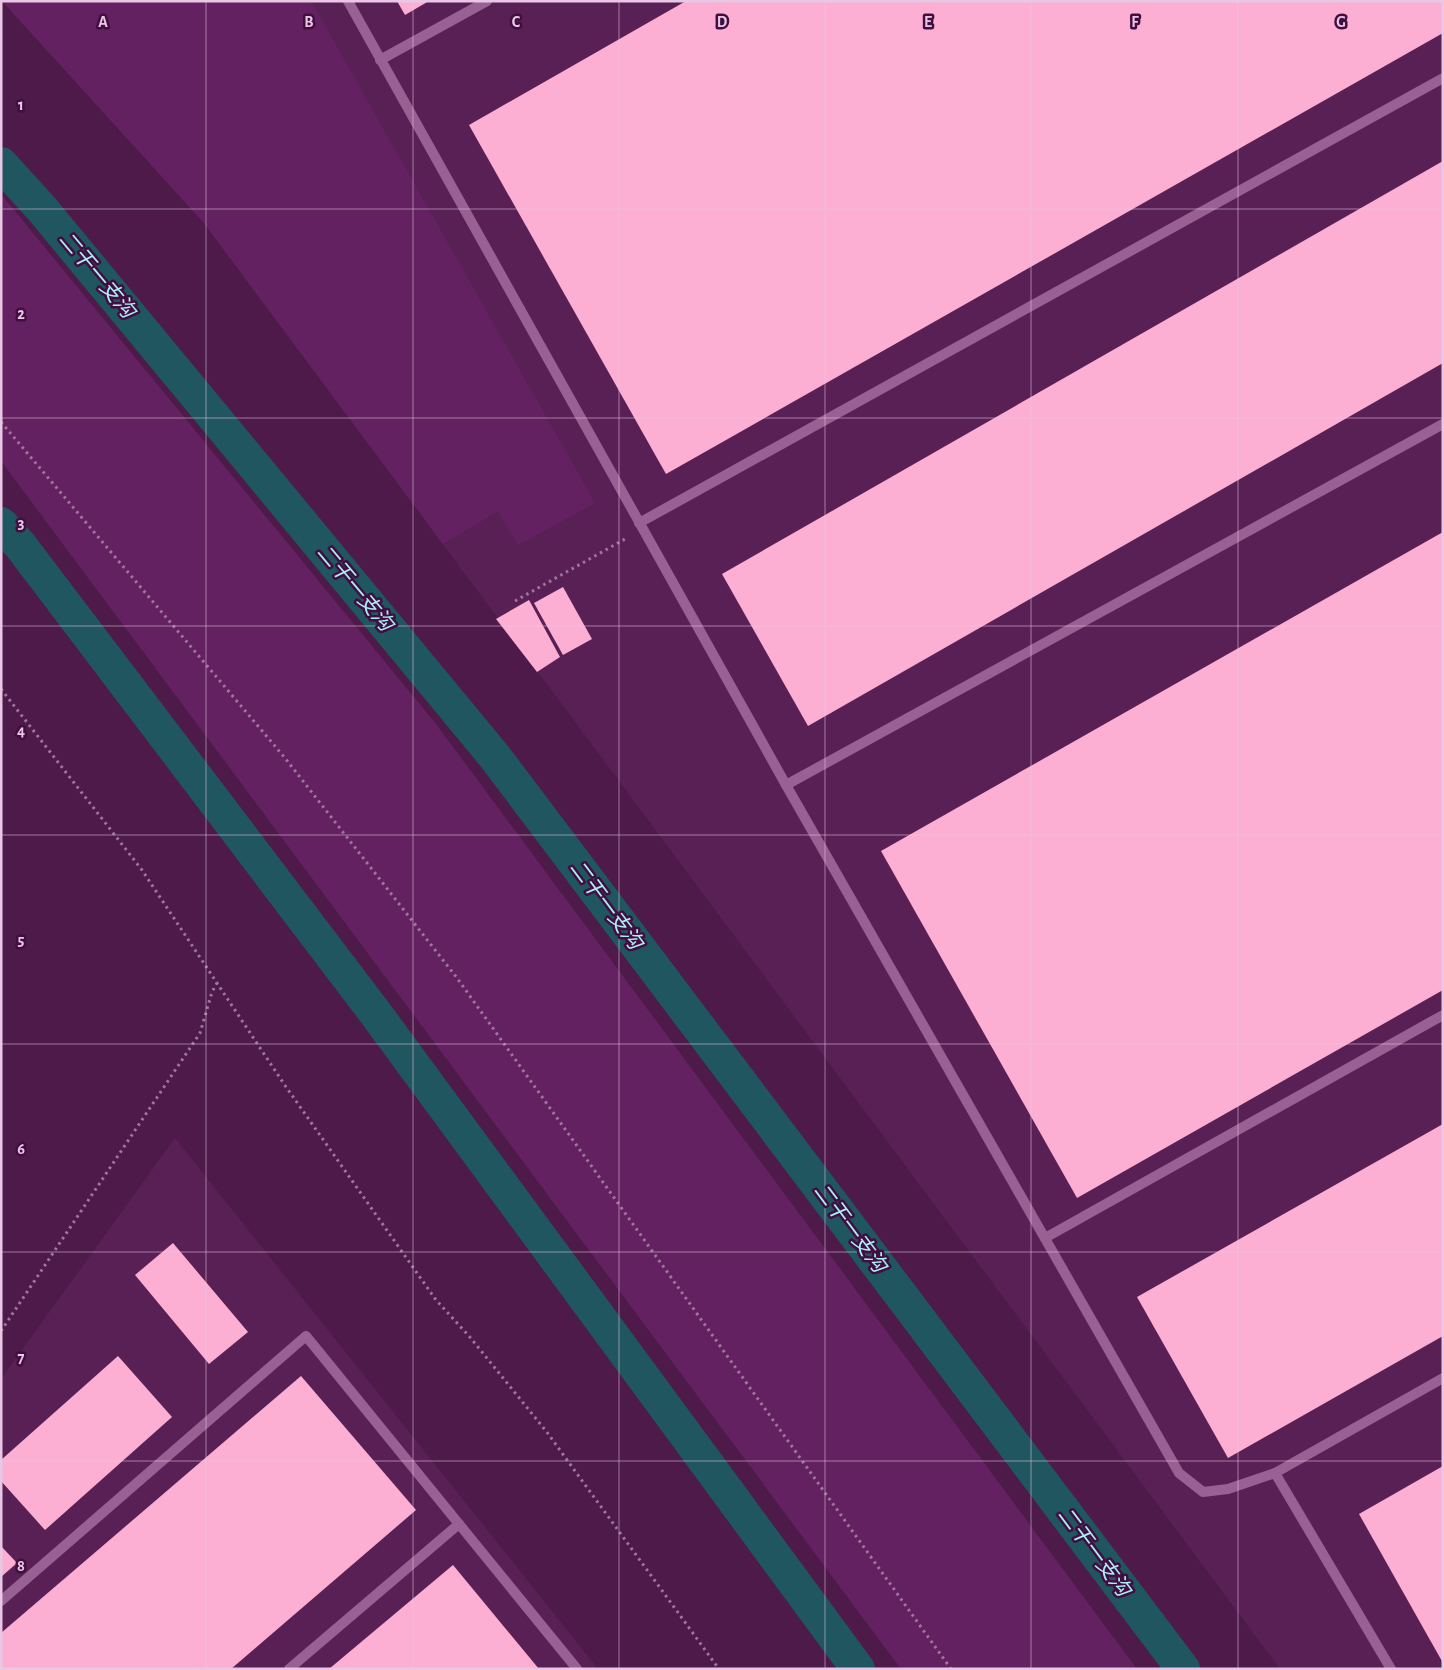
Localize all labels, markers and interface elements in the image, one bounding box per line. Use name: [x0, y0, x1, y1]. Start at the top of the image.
text: A: [98, 14, 108, 30]
text: B: [304, 14, 314, 30]
text: C: [512, 14, 521, 30]
text: D: [717, 14, 728, 30]
text: E: [924, 14, 932, 30]
text: F: [1131, 14, 1139, 30]
text: G: [1336, 14, 1346, 30]
text: 1: [18, 97, 24, 113]
water label: 二干一支沟: [55, 227, 141, 323]
text: 2: [17, 306, 25, 322]
text: 3: [18, 515, 25, 531]
water label: 二干一支沟: [313, 540, 399, 636]
text: 4: [17, 723, 25, 739]
water label: 二干一支沟: [566, 856, 648, 955]
text: 5: [18, 932, 25, 948]
text: 6: [17, 1141, 25, 1157]
water label: 二干一支沟: [810, 1179, 892, 1278]
text: 7: [18, 1350, 25, 1366]
water label: 二干一支沟: [1054, 1503, 1136, 1602]
text: 8: [17, 1558, 25, 1574]

